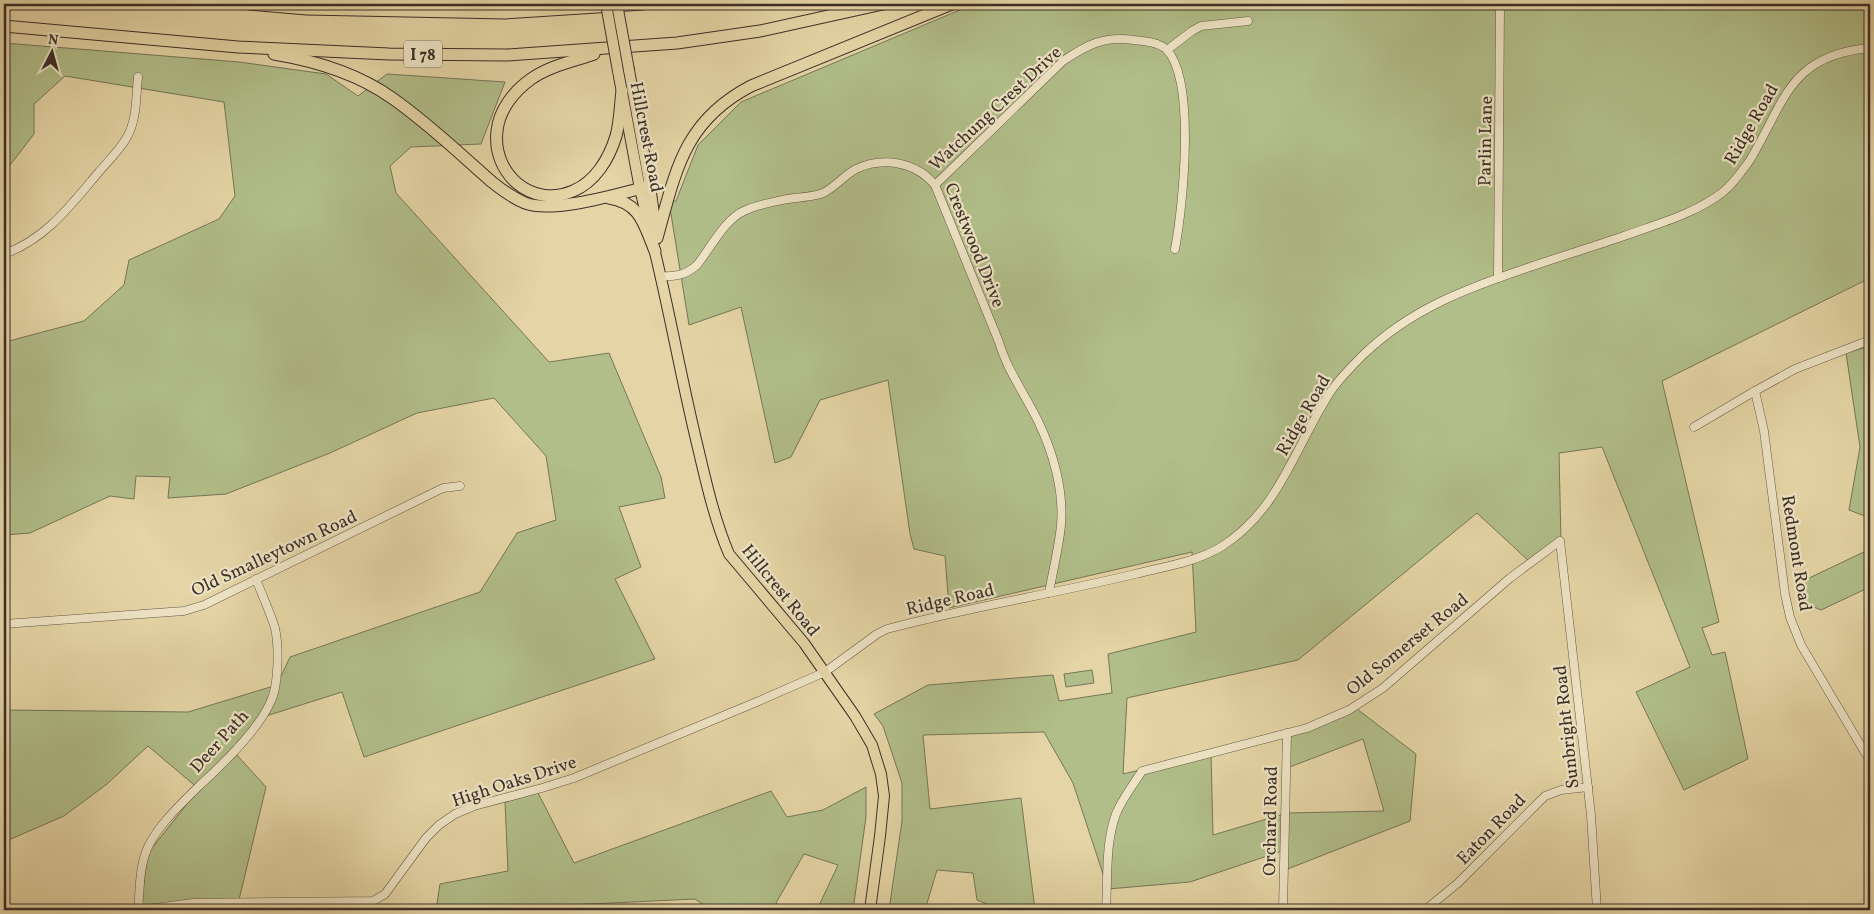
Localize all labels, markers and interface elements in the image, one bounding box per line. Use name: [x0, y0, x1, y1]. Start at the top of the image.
north arrow: [28, 28, 78, 78]
text: N: [47, 31, 59, 51]
road number: I 78: [404, 41, 442, 68]
street label: Watchung Crest Drive: [924, 41, 1068, 177]
street label: Hillcrest Road: [623, 80, 668, 195]
street label: Ridge Road: [1719, 80, 1786, 170]
street label: Parlin Lane: [1473, 96, 1500, 186]
street label: Crestwood Drive: [937, 179, 1010, 312]
street label: Ridge Road: [1271, 371, 1338, 461]
street label: Redmont Road: [1774, 493, 1817, 613]
street label: Old Smalleytown Road: [188, 505, 362, 604]
street label: Hillcrest Road: [735, 540, 825, 642]
street label: Ridge Road: [904, 578, 997, 623]
street label: Old Somerset Road: [1342, 588, 1474, 702]
street label: Sunbright Road: [1549, 664, 1586, 790]
street label: Deer Path: [185, 705, 256, 779]
street label: High Oaks Drive: [449, 750, 580, 814]
street label: Orchard Road: [1258, 766, 1285, 876]
street label: Eaton Road: [1452, 789, 1532, 871]

